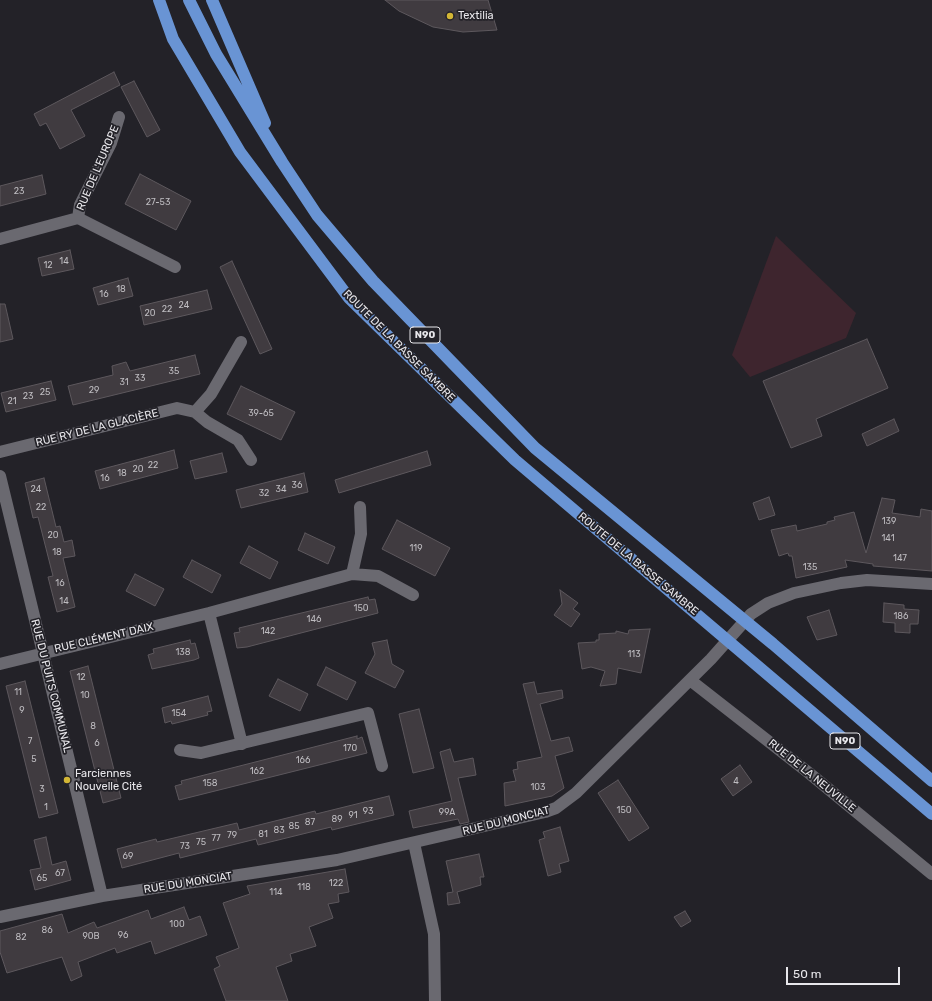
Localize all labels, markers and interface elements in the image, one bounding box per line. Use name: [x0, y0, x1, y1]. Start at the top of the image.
place label: Textilia: [458, 9, 494, 23]
marker: Textilia: [445, 11, 455, 21]
street label: RUE DE L'EUROPE: [74, 123, 122, 213]
house number: 23: [14, 186, 24, 196]
house number: 27-53: [146, 197, 170, 207]
house number: 14: [59, 256, 69, 266]
house number: 12: [43, 260, 53, 270]
house number: 18: [116, 284, 126, 294]
street label: ROUTE DE LA BASSE SAMBRE: [340, 287, 458, 405]
house number: 16: [99, 289, 109, 299]
house number: 24: [179, 300, 189, 310]
house number: 22: [162, 304, 172, 314]
house number: 20: [145, 308, 155, 318]
road number: N90: [410, 327, 440, 343]
house number: 35: [169, 366, 179, 376]
house number: 33: [135, 373, 145, 383]
house number: 31: [119, 377, 129, 387]
house number: 29: [89, 385, 99, 395]
house number: 25: [40, 387, 50, 397]
house number: 23: [23, 391, 33, 401]
house number: 21: [7, 396, 17, 406]
street label: RUE RY DE LA GLACIÈRE: [34, 406, 160, 450]
house number: 39-65: [248, 408, 274, 418]
house number: 22: [148, 460, 158, 470]
house number: 20: [133, 464, 143, 474]
house number: 18: [117, 468, 127, 478]
house number: 16: [100, 473, 110, 483]
house number: 36: [292, 480, 302, 490]
house number: 24: [31, 484, 41, 494]
house number: 34: [276, 484, 286, 494]
house number: 32: [259, 488, 269, 498]
house number: 22: [36, 502, 46, 512]
street label: ROUTE DE LA BASSE SAMBRE: [575, 510, 701, 618]
house number: 139: [882, 516, 896, 526]
house number: 20: [48, 530, 58, 540]
house number: 141: [881, 533, 895, 543]
house number: 119: [409, 543, 423, 553]
house number: 18: [52, 547, 62, 557]
house number: 147: [893, 553, 907, 563]
house number: 135: [803, 562, 817, 572]
house number: 16: [55, 578, 65, 588]
house number: 14: [59, 596, 69, 606]
house number: 150: [354, 603, 368, 613]
house number: 186: [893, 611, 909, 621]
house number: 146: [307, 614, 321, 624]
street label: RUE DU PUITS COMMUNAL: [28, 618, 74, 754]
street label: RUE CLÉMENT DAIX: [53, 620, 155, 656]
house number: 142: [261, 626, 275, 636]
house number: 138: [176, 647, 190, 657]
house number: 113: [627, 649, 641, 659]
house number: 12: [76, 672, 86, 682]
house number: 11: [14, 687, 22, 697]
house number: 10: [80, 690, 90, 700]
house number: 9: [19, 705, 25, 715]
house number: 154: [172, 708, 186, 718]
house number: 8: [90, 721, 96, 731]
road number: N90: [830, 733, 860, 749]
house number: 7: [28, 736, 32, 746]
street label: RUE DE LA NEUVILLE: [766, 737, 858, 815]
house number: 6: [94, 738, 100, 748]
house number: 170: [343, 743, 357, 753]
house number: 5: [31, 754, 37, 764]
house number: 166: [296, 755, 310, 765]
house number: 162: [250, 766, 264, 776]
place label: Farciennes Nouvelle Cité: [75, 767, 142, 793]
marker: Farciennes Nouvelle Cité: [62, 775, 72, 785]
house number: 4: [733, 776, 739, 786]
house number: 158: [203, 778, 217, 788]
house number: 103: [531, 782, 545, 792]
house number: 3: [39, 784, 45, 794]
house number: 1: [44, 802, 48, 812]
street label: RUE DU MONCIAT: [461, 804, 551, 838]
house number: 150: [617, 805, 631, 815]
house number: 93: [363, 806, 373, 816]
house number: 99A: [439, 807, 455, 817]
house number: 91: [348, 810, 358, 820]
house number: 89: [331, 814, 343, 824]
house number: 87: [305, 817, 315, 827]
house number: 85: [288, 821, 300, 831]
house number: 83: [273, 825, 285, 835]
house number: 81: [258, 829, 268, 839]
house number: 79: [227, 830, 237, 840]
house number: 77: [211, 833, 221, 843]
house number: 75: [196, 837, 206, 847]
house number: 73: [180, 841, 190, 851]
house number: 69: [123, 851, 133, 861]
house number: 67: [55, 868, 65, 878]
street label: RUE DU MONCIAT: [143, 869, 233, 897]
house number: 65: [37, 873, 47, 883]
house number: 122: [329, 878, 343, 888]
house number: 118: [297, 882, 311, 892]
house number: 114: [269, 887, 283, 897]
house number: 100: [169, 919, 185, 929]
house number: 86: [41, 925, 53, 935]
house number: 96: [118, 930, 128, 940]
house number: 90B: [82, 931, 100, 941]
house number: 82: [15, 932, 27, 942]
scale bar: [788, 959, 902, 985]
text: 50 m: [793, 967, 821, 981]

